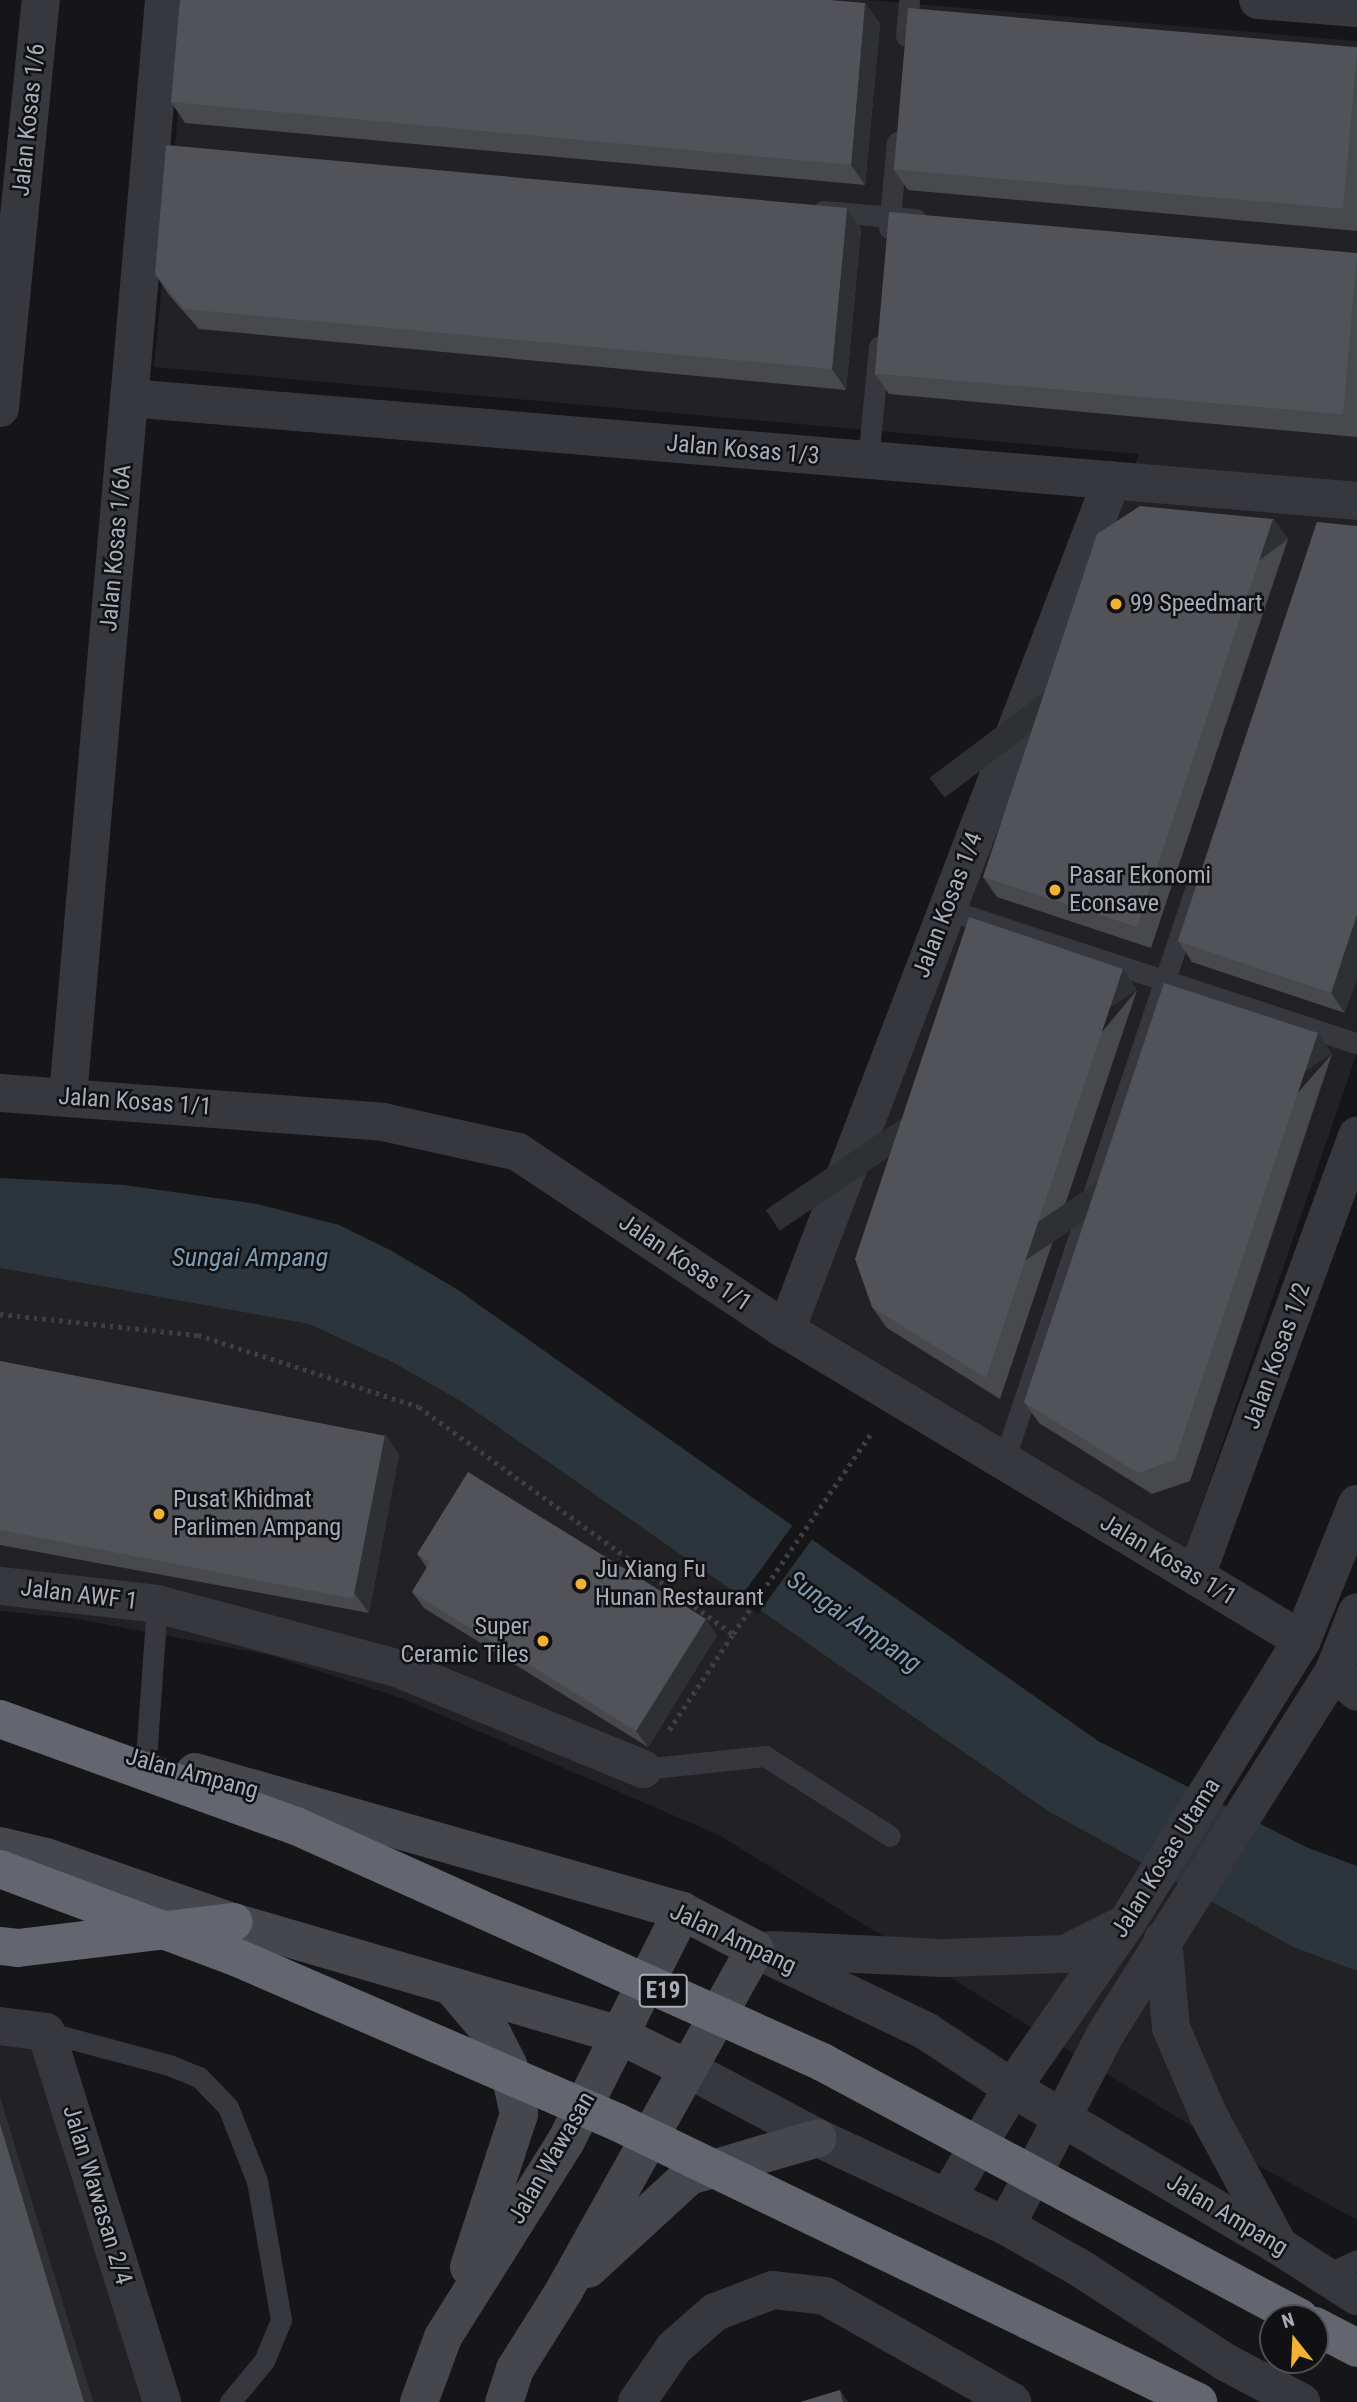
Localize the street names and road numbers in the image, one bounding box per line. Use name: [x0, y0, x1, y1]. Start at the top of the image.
street label: Jalan Kosas 1/6: [7, 42, 51, 198]
street label: Jalan Kosas 1/3: [665, 429, 821, 471]
street label: Jalan Kosas 1/6A: [94, 463, 138, 633]
street label: Jalan Kosas 1/4: [907, 828, 989, 982]
street label: Jalan Kosas 1/1: [57, 1082, 213, 1122]
street label: Jalan Kosas 1/1: [613, 1208, 757, 1318]
street label: Jalan Kosas 1/2: [1237, 1279, 1317, 1433]
street label: Jalan Kosas 1/1: [1095, 1508, 1241, 1612]
street label: Jalan AWF 1: [19, 1574, 139, 1616]
street label: Jalan Ampang: [123, 1742, 261, 1806]
street label: Jalan Kosas Utama: [1105, 1773, 1227, 1943]
street label: Jalan Ampang: [665, 1897, 801, 1981]
road number: E19: [638, 1972, 688, 2010]
street label: Jalan Wawasan: [503, 2087, 601, 2229]
street label: Jalan Wawasan 2/4: [56, 2102, 138, 2288]
street label: Jalan Ampang: [1161, 2168, 1293, 2262]

